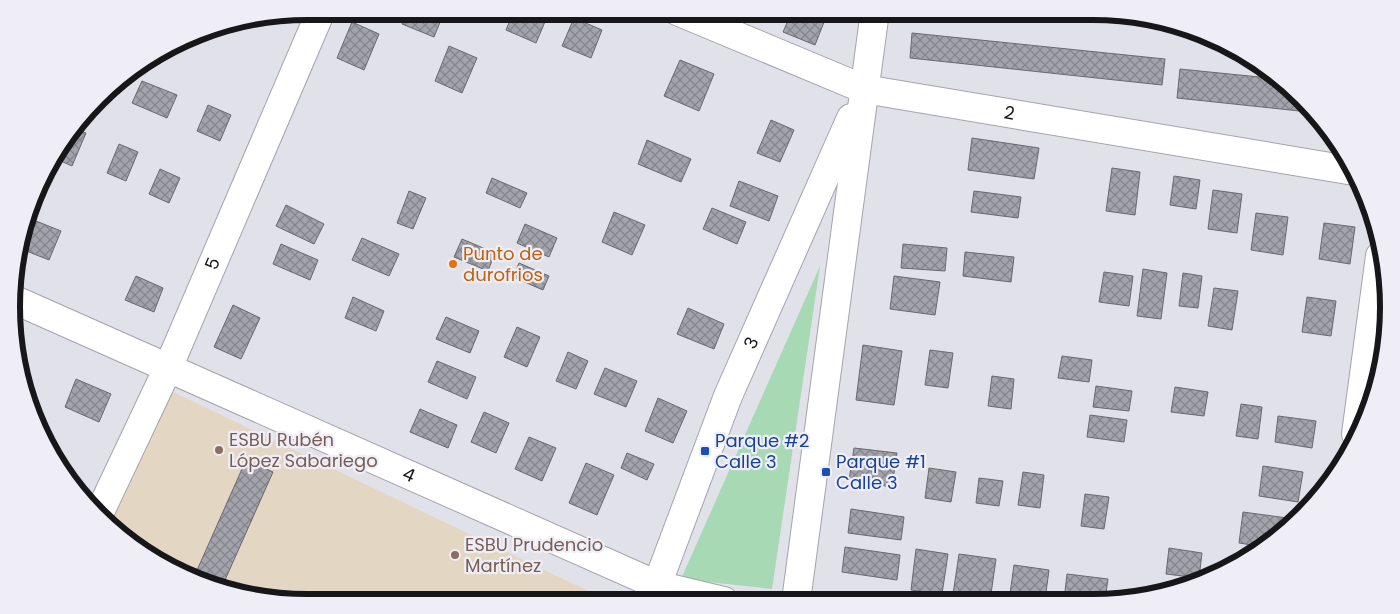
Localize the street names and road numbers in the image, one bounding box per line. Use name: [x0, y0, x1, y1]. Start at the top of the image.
street label: 2: [1002, 100, 1017, 126]
street label: 5: [199, 253, 226, 274]
street label: 3: [737, 333, 765, 353]
street label: 4: [399, 461, 419, 488]

